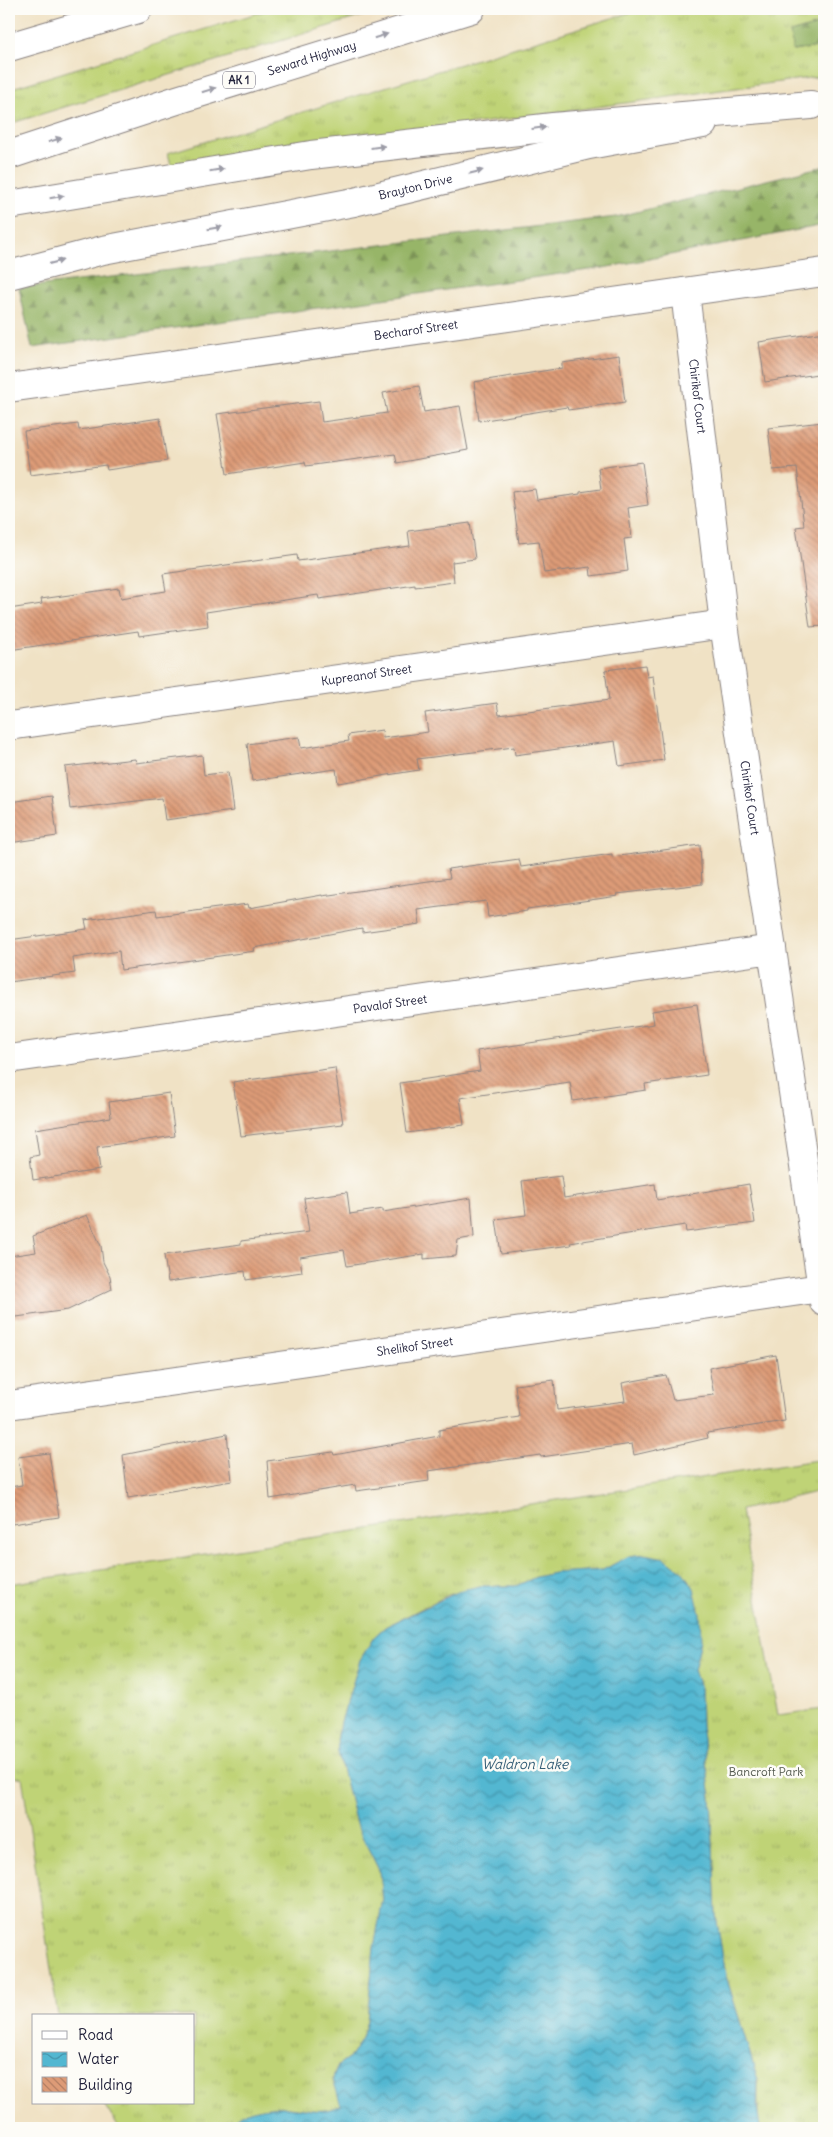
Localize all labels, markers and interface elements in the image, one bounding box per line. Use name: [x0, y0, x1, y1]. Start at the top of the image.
one-way arrow: [374, 32, 389, 40]
street label: Seward Highway: [266, 37, 358, 79]
road number: AK 1: [223, 72, 255, 88]
one-way arrow: [202, 85, 217, 93]
one-way arrow: [532, 124, 548, 132]
one-way arrow: [48, 136, 63, 144]
one-way arrow: [370, 143, 386, 151]
one-way arrow: [209, 165, 225, 173]
one-way arrow: [469, 168, 484, 176]
street label: Brayton Drive: [377, 170, 454, 203]
one-way arrow: [49, 192, 65, 200]
one-way arrow: [207, 224, 223, 232]
one-way arrow: [48, 258, 63, 266]
street label: Becharof Street: [373, 316, 459, 343]
street label: Chirikof Court: [686, 358, 710, 434]
street label: Kupreanof Street: [320, 661, 413, 688]
street label: Chirikof Court: [737, 759, 763, 836]
street label: Pavalof Street: [352, 991, 428, 1016]
street label: Shelikof Street: [376, 1333, 454, 1359]
water label: Waldron Lake: [482, 1755, 570, 1773]
park label: Bancroft Park: [729, 1764, 803, 1779]
legend: [32, 2014, 195, 2104]
text: Road: [78, 2025, 113, 2044]
text: Water: [78, 2049, 119, 2068]
text: Building: [78, 2075, 133, 2094]

